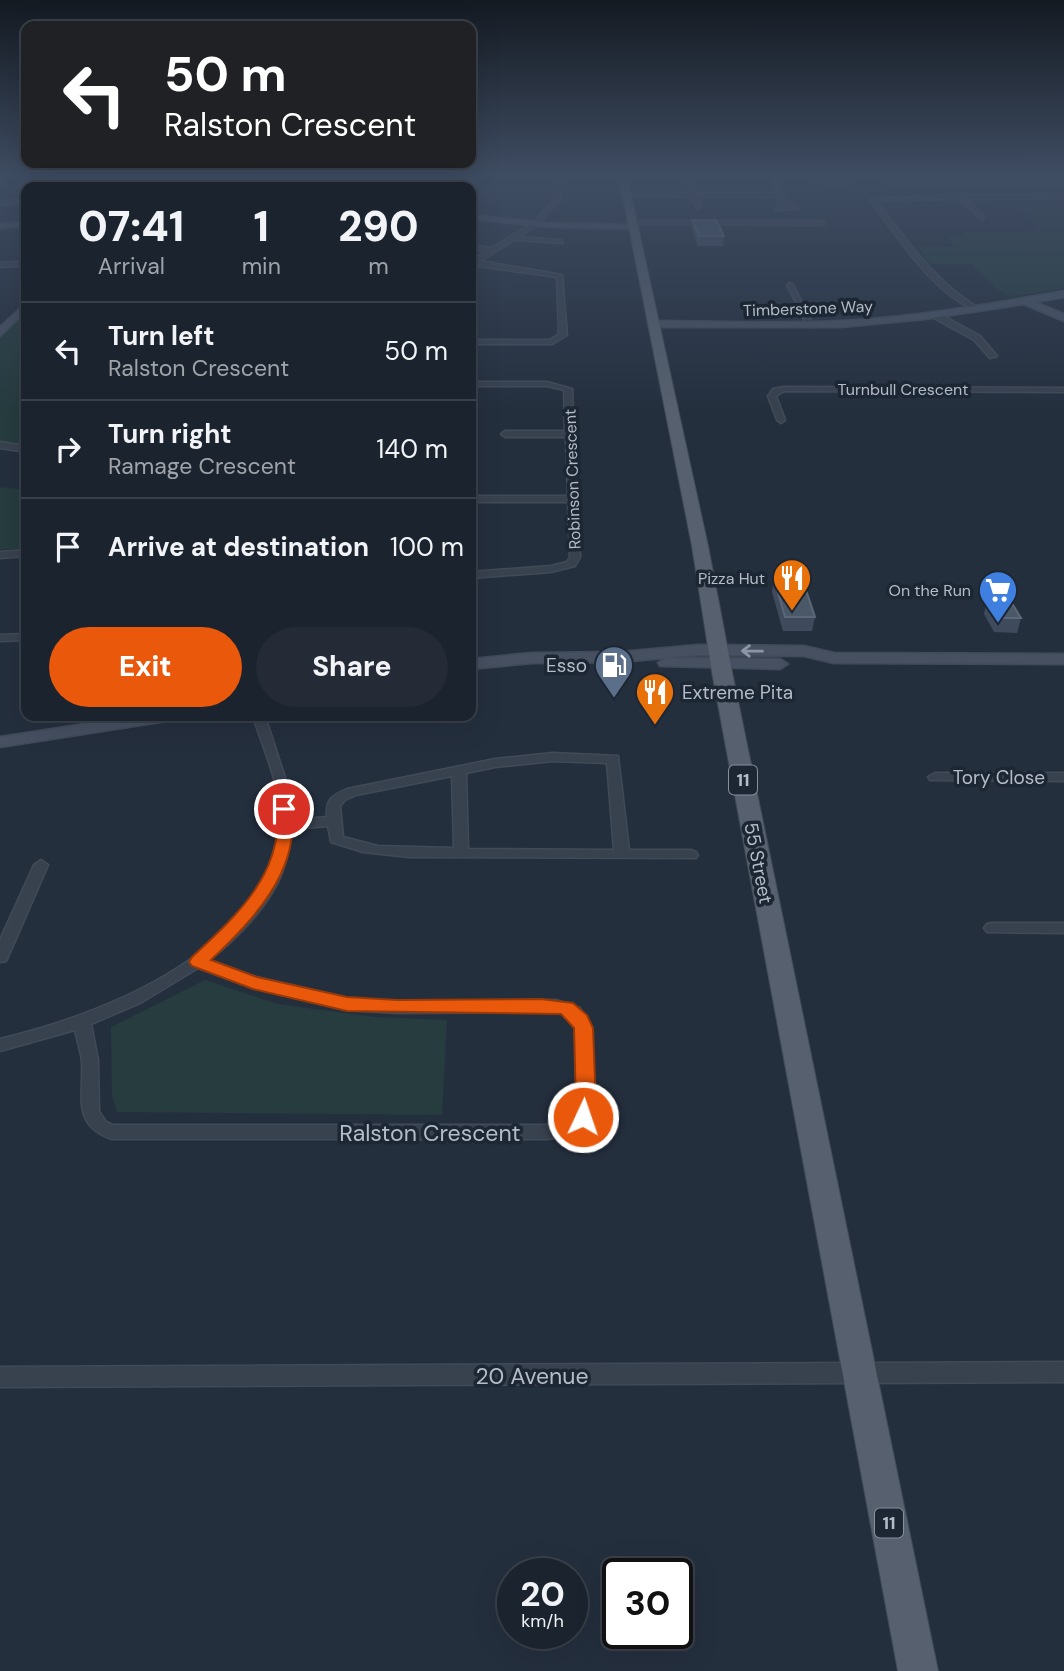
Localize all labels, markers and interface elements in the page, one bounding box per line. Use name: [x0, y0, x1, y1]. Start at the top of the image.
text: 50 m: [164, 42, 287, 106]
icon: left: [49, 49, 140, 140]
text: Ralston Crescent: [164, 104, 416, 146]
text: 07:41: [78, 199, 184, 254]
text: 1: [253, 199, 269, 254]
text: 290: [338, 199, 419, 254]
text: Arrival: [98, 251, 165, 281]
text: min: [242, 251, 281, 281]
text: m: [368, 251, 389, 281]
street label: Timberstone Way: [743, 296, 873, 321]
text: Turn left: [108, 319, 215, 353]
icon: left: [49, 332, 87, 370]
text: 50 m: [384, 334, 448, 368]
text: Ralston Crescent: [108, 353, 289, 383]
street label: Turnbull Crescent: [838, 379, 968, 400]
street label: Robinson Crescent: [560, 408, 585, 550]
text: Turn right: [108, 417, 232, 451]
icon: right: [49, 430, 87, 468]
text: 140 m: [376, 432, 448, 466]
text: Ramage Crescent: [108, 451, 296, 481]
icon: arrive: [49, 528, 87, 566]
text: Arrive at destination: [108, 530, 369, 564]
text: 100 m: [390, 530, 464, 564]
restaurant icon: Pizza Hut: [771, 557, 813, 612]
place label: Pizza Hut: [698, 568, 765, 589]
supermarket icon: On the Run: [977, 569, 1019, 624]
place label: On the Run: [889, 580, 971, 601]
button: Exit: [49, 627, 242, 707]
button: Share: [256, 627, 448, 707]
fuel station icon: Esso: [593, 644, 635, 699]
one-way arrow: [740, 644, 763, 657]
place label: Esso: [546, 653, 587, 678]
restaurant icon: Extreme Pita: [634, 671, 676, 726]
place label: Extreme Pita: [682, 680, 793, 705]
street label: Tory Close: [953, 765, 1045, 790]
road number: 11: [729, 766, 757, 794]
pin: [254, 779, 314, 839]
icon: arrive: [265, 790, 303, 828]
street label: 55 Street: [738, 820, 779, 906]
position arrow: [546, 1080, 620, 1154]
street label: Ralston Crescent: [339, 1118, 521, 1148]
street label: 20 Avenue: [475, 1361, 589, 1391]
road number: 11: [875, 1508, 903, 1538]
speed limit sign: 30: [602, 1558, 693, 1649]
text: 20: [520, 1571, 565, 1617]
text: km/h: [521, 1609, 564, 1633]

